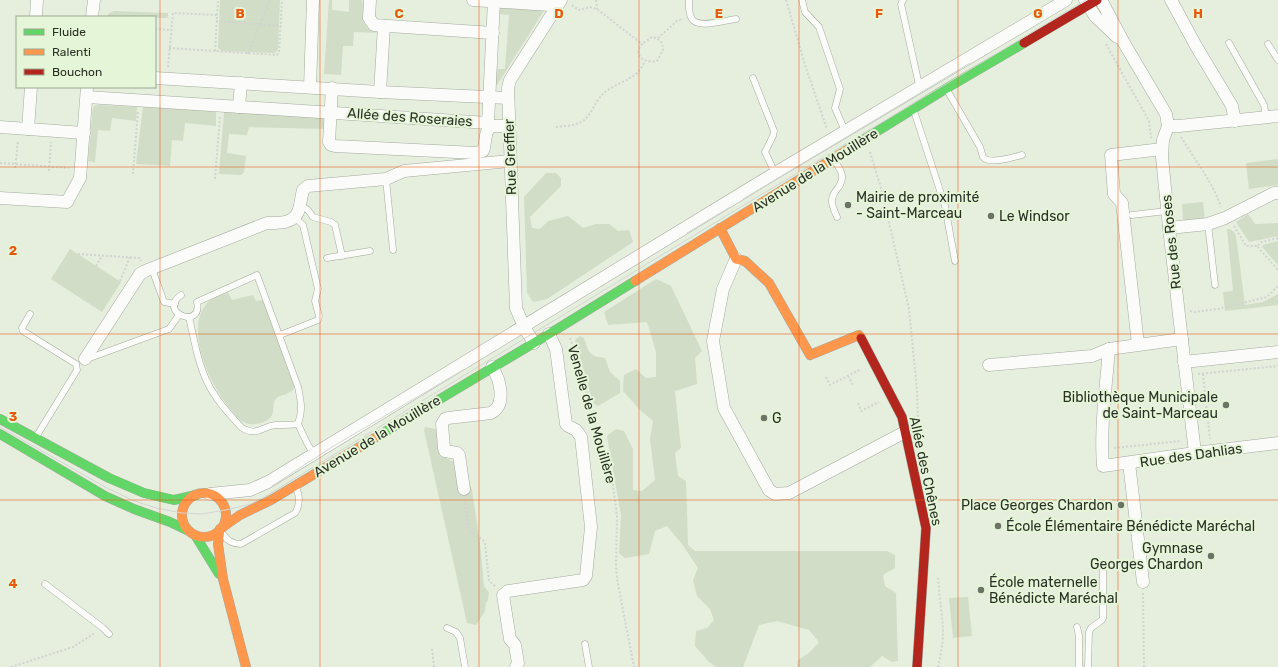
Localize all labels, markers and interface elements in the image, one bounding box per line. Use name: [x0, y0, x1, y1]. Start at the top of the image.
text: B: [235, 6, 245, 21]
text: C: [394, 6, 404, 21]
text: D: [554, 6, 564, 21]
text: E: [715, 6, 723, 21]
text: F: [875, 6, 883, 21]
text: G: [1033, 6, 1043, 21]
text: H: [1193, 6, 1203, 21]
legend: [16, 16, 156, 88]
text: Fluide: [52, 25, 86, 39]
text: Ralenti: [52, 45, 91, 59]
text: Bouchon: [52, 65, 102, 79]
street label: Allée des Roseraies: [347, 105, 473, 130]
street label: Rue Greffier: [501, 118, 520, 196]
street label: Avenue de la Mouillère: [749, 125, 881, 216]
place label: Mairie de proximité - Saint-Marceau: [856, 189, 979, 222]
street label: Rue des Roses: [1158, 194, 1185, 290]
marker: Mairie de proximité - Saint-Marceau: [843, 200, 853, 210]
place label: Le Windsor: [999, 208, 1070, 225]
marker: Le Windsor: [986, 211, 996, 221]
text: 2: [9, 243, 17, 258]
street label: Venelle de la Mouillère: [564, 343, 620, 486]
place label: Bibliothèque Municipale de Saint-Marceau: [1062, 389, 1218, 422]
street label: Avenue de la Mouillère: [311, 392, 444, 481]
marker: Bibliothèque Municipale de Saint-Marceau: [1221, 400, 1231, 410]
text: 3: [9, 409, 18, 424]
place label: G: [772, 410, 782, 427]
marker: G: [759, 413, 769, 423]
street label: Allée des Chênes: [906, 415, 945, 527]
street label: Rue des Dahlias: [1139, 440, 1243, 471]
place label: Place Georges Chardon: [961, 497, 1113, 514]
marker: Place Georges Chardon: [1116, 500, 1126, 510]
place label: École Élémentaire Bénédicte Maréchal: [1006, 517, 1255, 535]
marker: École Élémentaire Bénédicte Maréchal: [993, 521, 1003, 531]
place label: Gymnase Georges Chardon: [1090, 540, 1203, 573]
marker: Gymnase Georges Chardon: [1206, 551, 1216, 561]
place label: École maternelle Bénédicte Maréchal: [989, 573, 1118, 607]
text: 4: [9, 576, 18, 591]
marker: École maternelle Bénédicte Maréchal: [976, 585, 986, 595]

